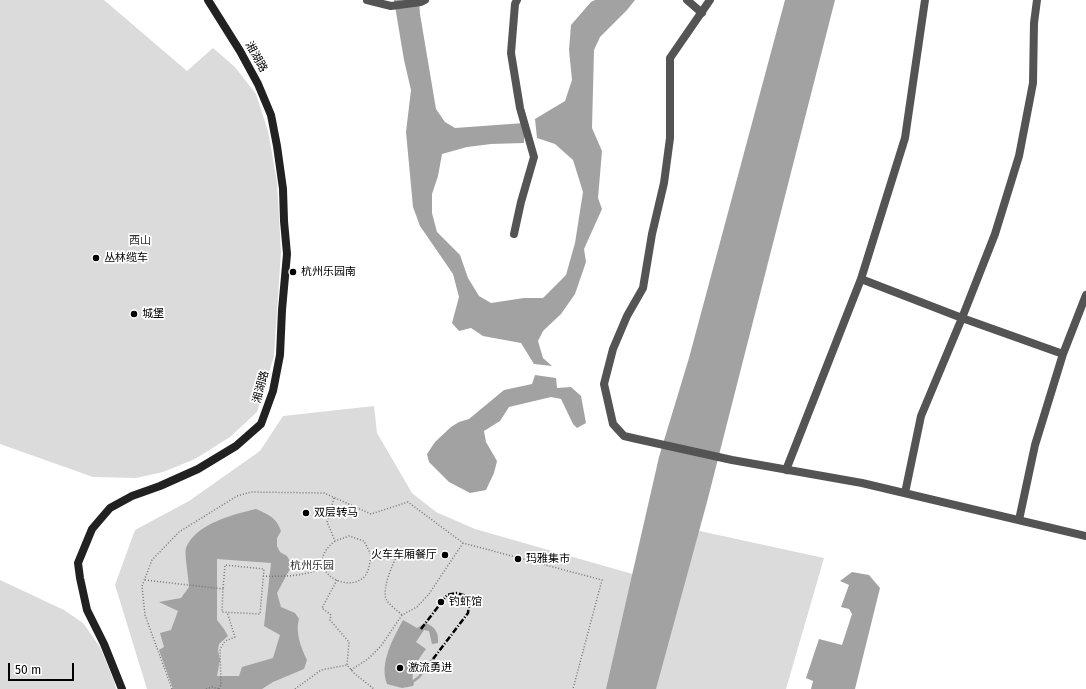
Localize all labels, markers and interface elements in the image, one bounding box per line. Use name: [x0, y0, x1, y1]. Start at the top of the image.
street label: 湘湖路: [242, 39, 270, 75]
park label: 西山: [129, 234, 151, 248]
place label: 丛林缆车: [104, 251, 148, 265]
marker: 丛林缆车: [91, 253, 101, 263]
place label: 杭州乐园南: [301, 265, 356, 279]
marker: 杭州乐园南: [288, 267, 298, 277]
place label: 城堡: [142, 307, 164, 321]
marker: 城堡: [129, 309, 139, 319]
street label: 湘湖路: [250, 369, 272, 405]
place label: 双层转马: [314, 506, 358, 520]
marker: 双层转马: [301, 508, 311, 518]
place label: 火车车厢餐厅: [371, 548, 437, 562]
marker: 火车车厢餐厅: [440, 550, 450, 560]
place label: 玛雅集市: [526, 552, 570, 566]
marker: 玛雅集市: [513, 554, 523, 564]
park label: 杭州乐园: [290, 559, 334, 573]
place label: 钓虾馆: [449, 595, 482, 609]
marker: 钓虾馆: [436, 597, 446, 607]
scale bar: [10, 655, 76, 681]
place label: 激流勇进: [408, 661, 452, 675]
text: 50 m: [15, 663, 41, 677]
marker: 激流勇进: [395, 663, 405, 673]

